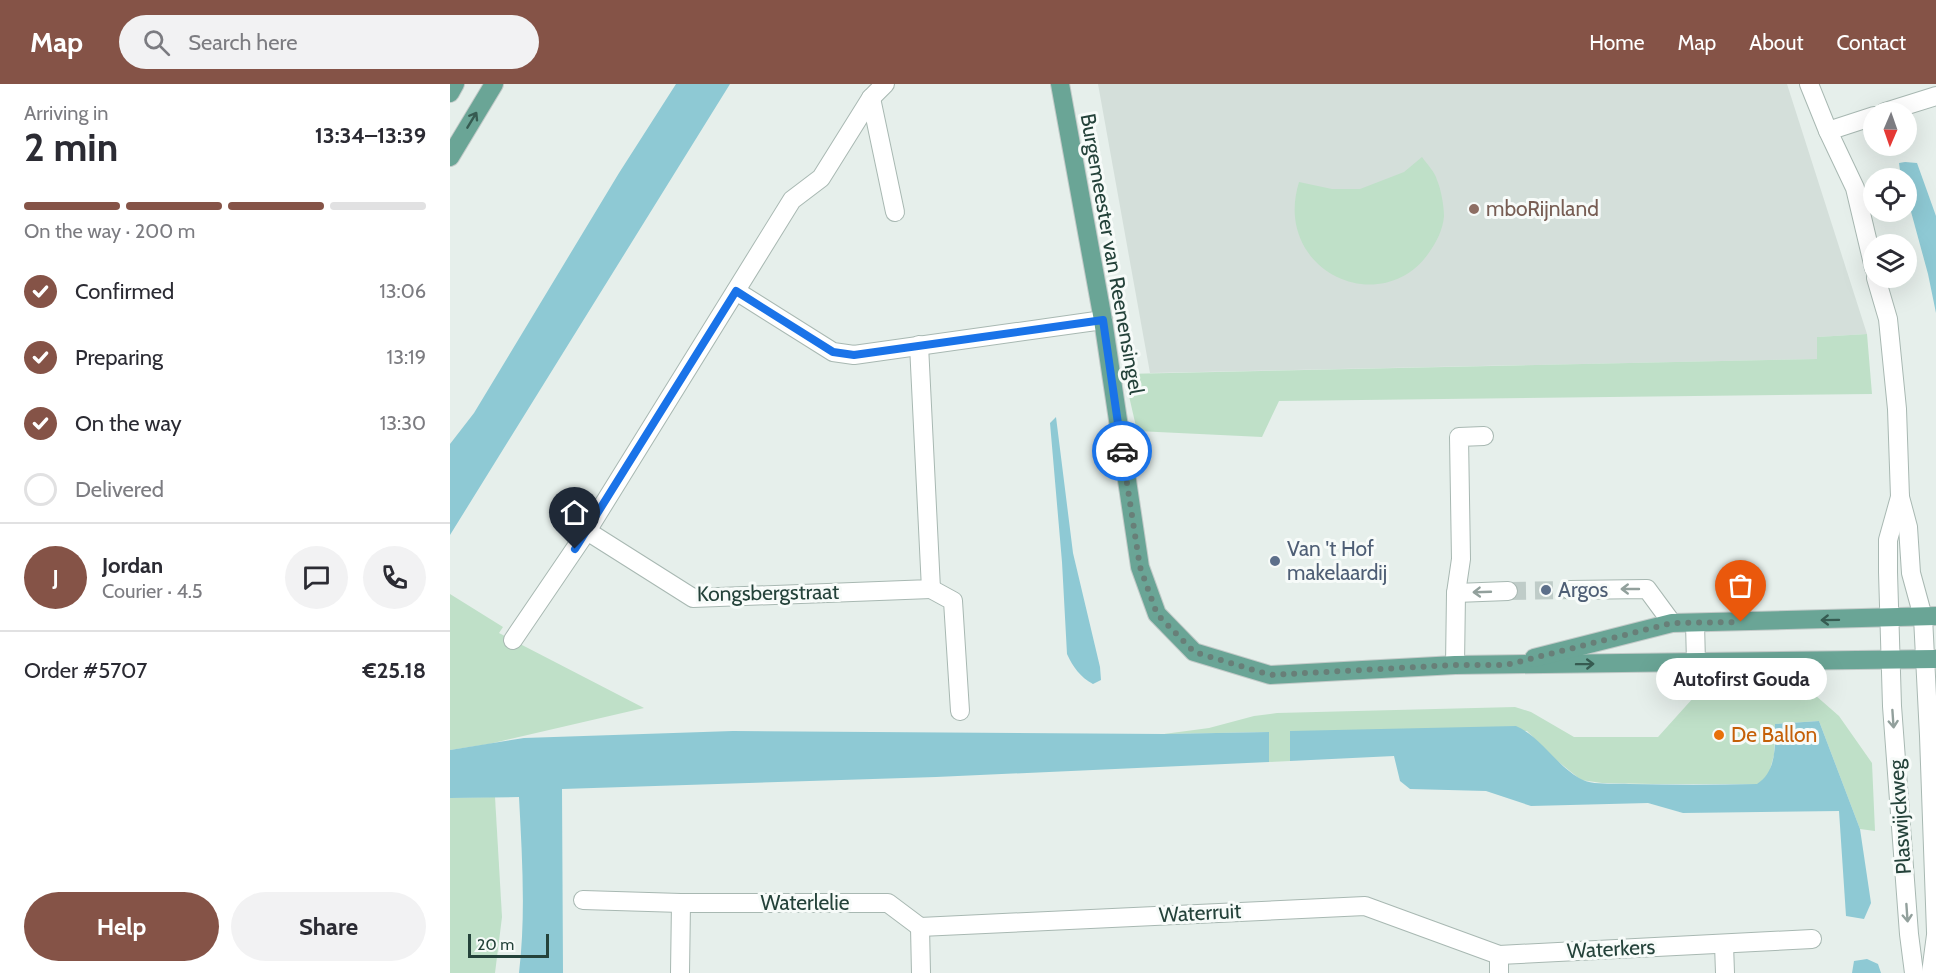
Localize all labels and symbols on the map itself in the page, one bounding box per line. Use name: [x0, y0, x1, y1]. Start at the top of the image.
north arrow: [1863, 102, 1917, 156]
one-way arrow: [467, 112, 479, 129]
street label: Burgemeester van Reenensingel: [1075, 112, 1150, 396]
place label: mboRijnland: [1486, 196, 1599, 222]
marker: mboRijnland: [1467, 202, 1481, 216]
courier: [1092, 421, 1152, 481]
pin: [549, 487, 600, 549]
place label: Van 't Hof makelaardij: [1287, 536, 1387, 586]
marker: Van 't Hof makelaardij: [1268, 554, 1282, 568]
pin: [1715, 560, 1766, 622]
place label: Argos: [1558, 577, 1608, 602]
street label: Kongsbergstraat: [697, 579, 839, 606]
marker: Argos: [1539, 583, 1553, 597]
one-way arrow: [1621, 583, 1641, 595]
one-way arrow: [1473, 587, 1493, 598]
one-way arrow: [1821, 614, 1841, 626]
one-way arrow: [1575, 658, 1595, 670]
callout: Autofirst Gouda: [1656, 658, 1826, 700]
one-way arrow: [1888, 708, 1899, 728]
place label: De Ballon: [1731, 722, 1817, 747]
marker: De Ballon: [1712, 728, 1726, 742]
street label: Plaswijckweg: [1883, 758, 1917, 875]
street label: Waterlelie: [760, 890, 850, 915]
street label: Waterruit: [1158, 898, 1242, 927]
one-way arrow: [1902, 903, 1913, 923]
scale bar: [468, 931, 549, 958]
street label: Waterkers: [1566, 934, 1656, 963]

